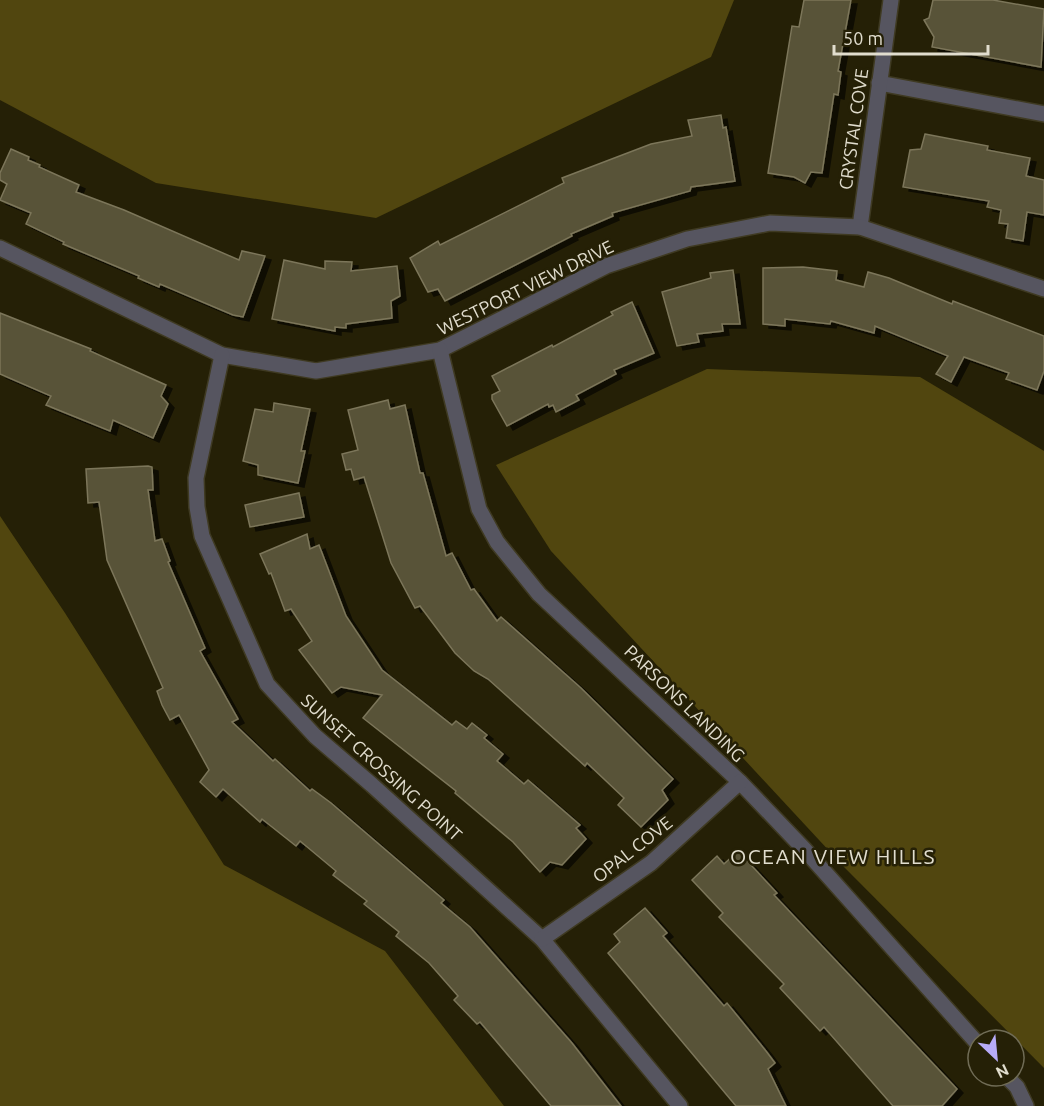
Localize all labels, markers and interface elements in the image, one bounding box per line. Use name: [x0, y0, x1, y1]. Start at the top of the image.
scale bar: [834, 18, 988, 56]
text: 50 m: [843, 28, 883, 48]
street label: CRYSTAL COVE: [835, 67, 871, 191]
street label: WESTPORT VIEW DRIVE: [434, 236, 616, 338]
street label: PARSONS LANDING: [621, 641, 749, 765]
street label: SUNSET CROSSING POINT: [298, 690, 466, 844]
street label: OPAL COVE: [588, 812, 676, 886]
district label: OCEAN VIEW HILLS: [730, 844, 936, 868]
north arrow: [966, 1028, 1026, 1088]
text: N: [993, 1061, 1012, 1082]

